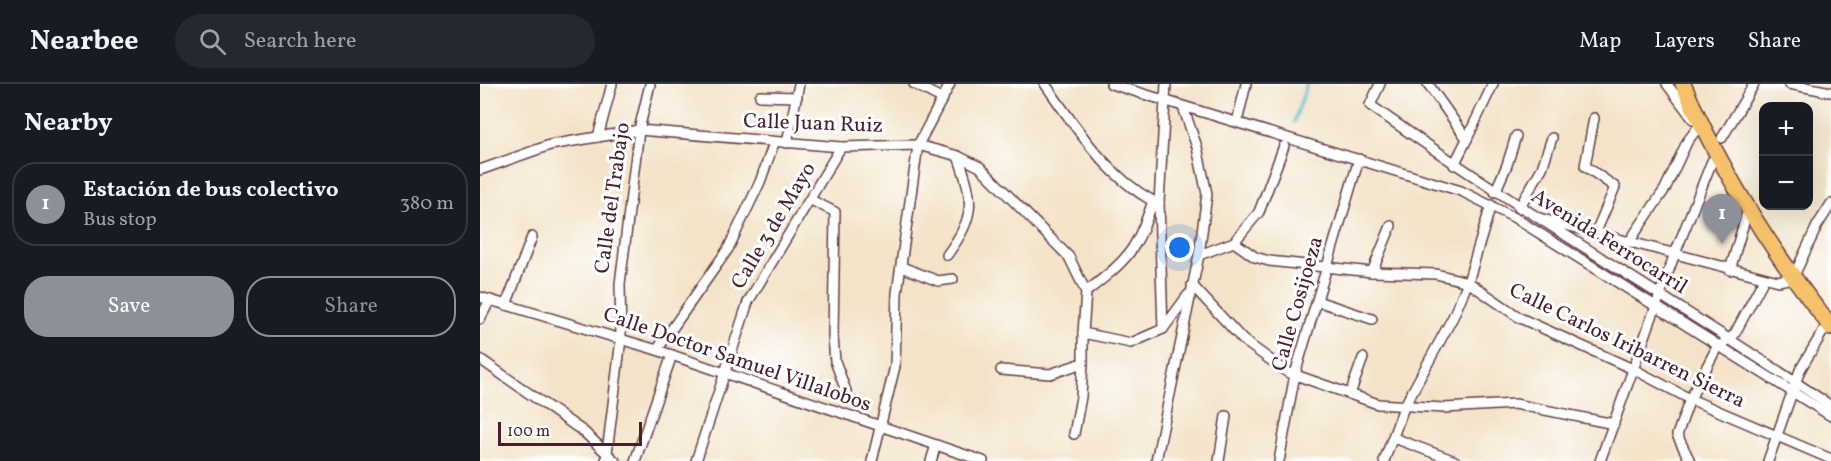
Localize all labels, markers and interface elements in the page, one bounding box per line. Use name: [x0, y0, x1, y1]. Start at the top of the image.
search box: [175, 14, 595, 68]
text: Nearbee: [30, 22, 139, 61]
icon: search: [196, 25, 229, 58]
text: Search here: [244, 26, 356, 57]
text: Map: [1579, 27, 1621, 56]
text: Layers: [1654, 27, 1715, 56]
text: Share: [1748, 27, 1801, 56]
map controls: [1759, 102, 1813, 210]
button: +: [1759, 102, 1813, 156]
text: Nearby: [24, 105, 113, 141]
street label: Calle Juan Ruiz: [743, 107, 883, 141]
street label: Calle del Trabajo: [588, 121, 638, 275]
button: −: [1759, 156, 1813, 210]
street label: Calle 3 de Mayo: [725, 157, 823, 295]
text: Estación de bus colectivo: [83, 175, 338, 206]
street label: Avenida Ferrocarril: [1525, 182, 1693, 302]
text: 1: [41, 190, 50, 218]
text: 380 m: [400, 190, 454, 218]
pin: 1: [1702, 194, 1742, 244]
text: Bus stop: [83, 206, 157, 234]
your location: [1165, 233, 1194, 262]
street label: Calle Cosijoeza: [1265, 233, 1331, 375]
button: Save: [24, 276, 234, 337]
button: Share: [246, 276, 456, 337]
street label: Calle Carlos Iribarren Sierra: [1504, 276, 1750, 416]
street label: Calle Doctor Samuel Villalobos: [599, 300, 875, 420]
scale bar: [498, 419, 642, 446]
text: 100 m: [507, 421, 550, 443]

